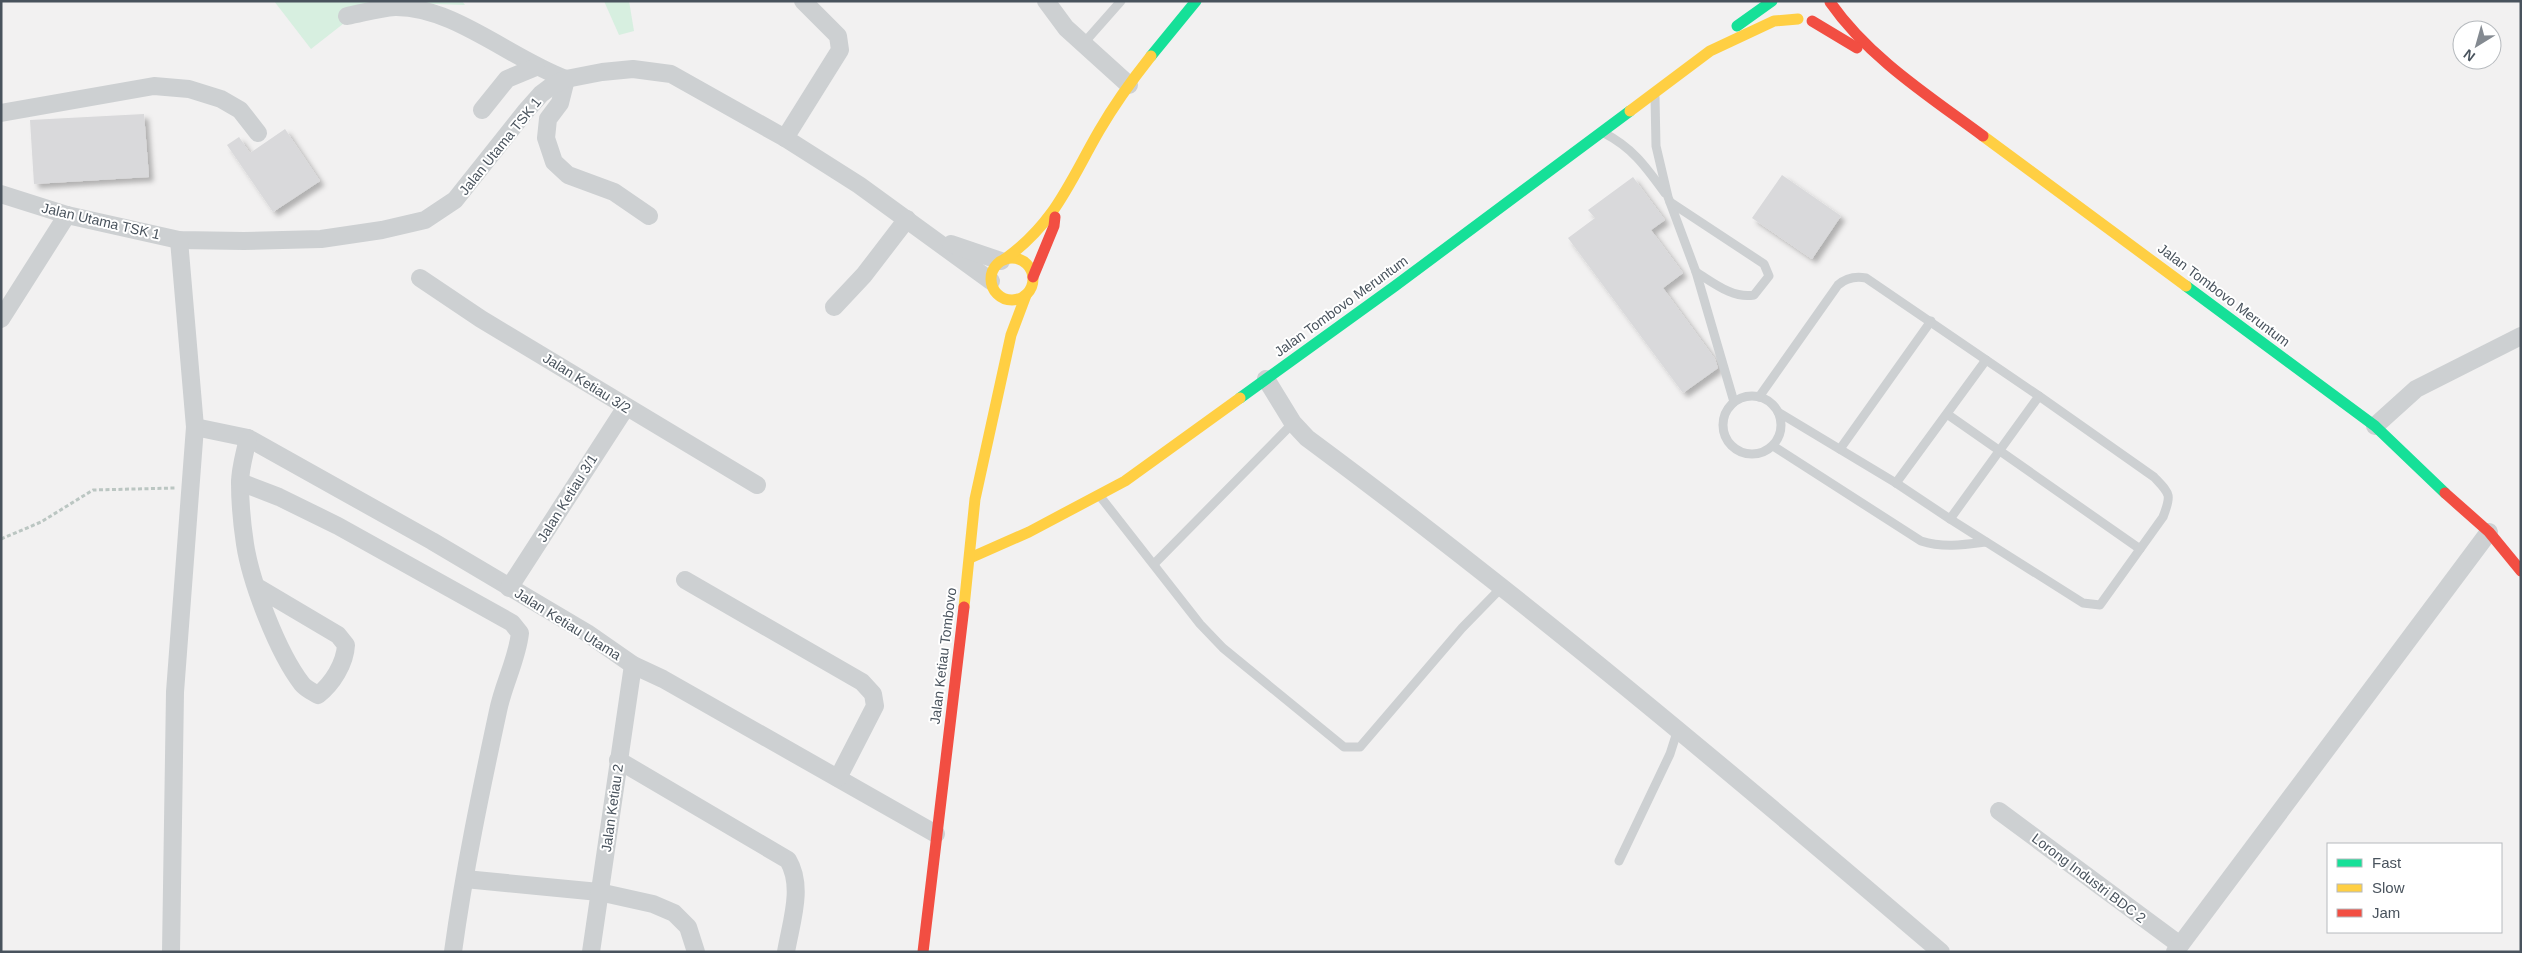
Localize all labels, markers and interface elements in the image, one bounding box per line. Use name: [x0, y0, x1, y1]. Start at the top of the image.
north arrow: [2452, 20, 2502, 70]
text: N: [2460, 46, 2478, 65]
street label: Jalan Utama TSK 1: [456, 94, 544, 198]
street label: Jalan Utama TSK 1: [40, 200, 162, 242]
street label: Jalan Tombovo Meruntum: [2155, 240, 2293, 350]
street label: Jalan Tombovo Meruntum: [1271, 252, 1411, 360]
street label: Jalan Ketiau 3/2: [540, 350, 634, 417]
street label: Jalan Ketiau 3/1: [534, 451, 601, 545]
street label: Jalan Ketiau Utama: [512, 585, 624, 663]
street label: Jalan Ketiau Tombovo: [927, 587, 959, 725]
street label: Jalan Ketiau 2: [598, 763, 626, 853]
street label: Lorong Industri BDC 2: [2029, 830, 2149, 926]
legend: [2327, 843, 2502, 933]
text: Fast: [2372, 854, 2402, 871]
text: Slow: [2372, 879, 2405, 896]
text: Jam: [2372, 904, 2400, 921]

